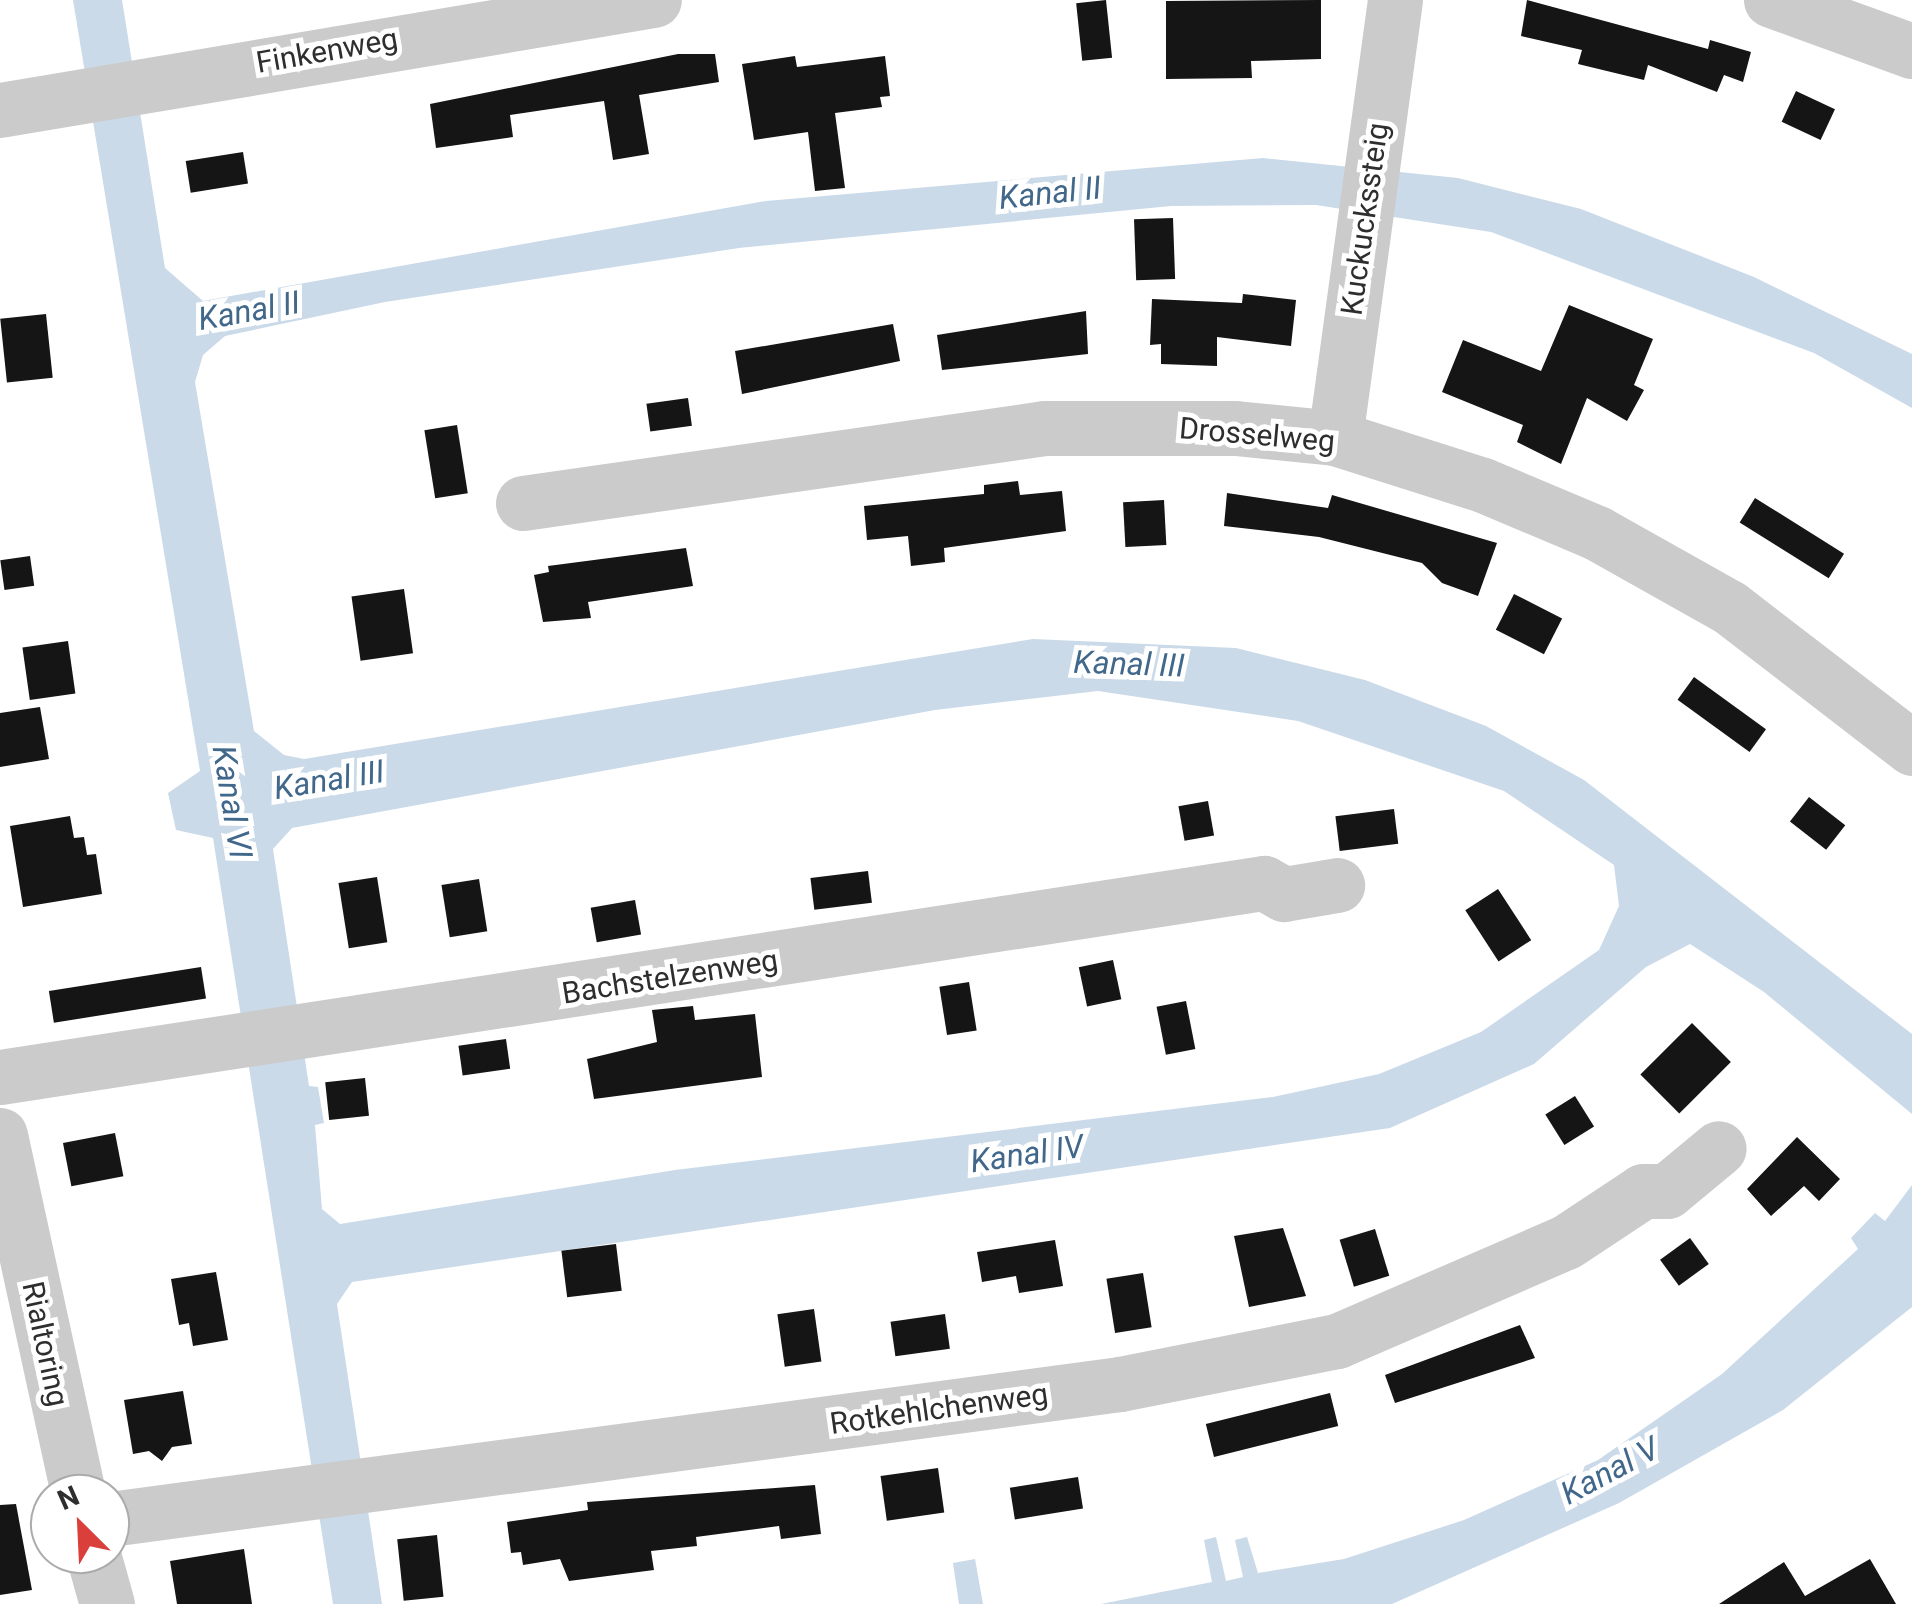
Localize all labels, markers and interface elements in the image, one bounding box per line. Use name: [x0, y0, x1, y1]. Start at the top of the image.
street label: Finkenweg: [253, 21, 401, 81]
street label: Kuckuckssteig: [1334, 120, 1396, 318]
water label: Kanal II: [997, 169, 1103, 217]
water label: Kanal II: [195, 283, 303, 339]
street label: Drosselweg: [1178, 410, 1336, 460]
water label: Kanal III: [1073, 643, 1185, 685]
water label: Kanal VI: [204, 743, 260, 861]
water label: Kanal III: [271, 752, 387, 808]
street label: Bachstelzenweg: [559, 942, 781, 1012]
water label: Kanal IV: [968, 1127, 1086, 1181]
street label: Rialtoring: [14, 1278, 76, 1410]
street label: Rotkehlchenweg: [828, 1376, 1050, 1442]
water label: Kanal V: [1554, 1429, 1666, 1513]
north arrow: [30, 1474, 130, 1574]
text: N: [53, 1479, 84, 1517]

